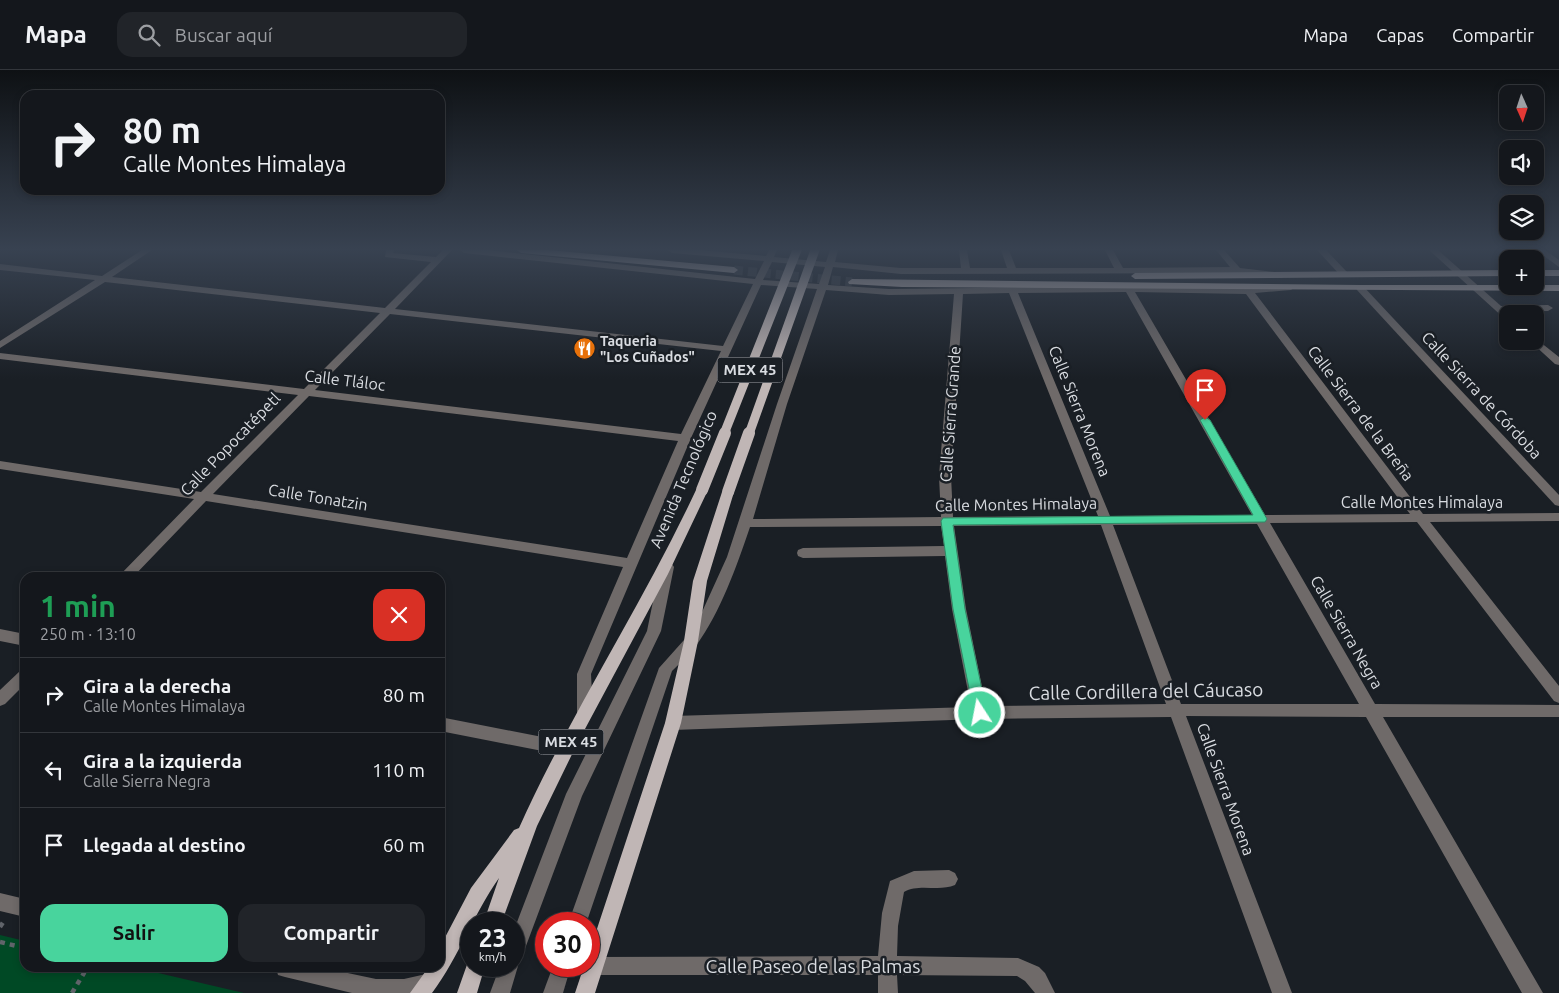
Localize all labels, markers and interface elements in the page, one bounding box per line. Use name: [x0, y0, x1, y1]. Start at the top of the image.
search box: [117, 12, 467, 57]
text: Mapa: [25, 21, 87, 48]
icon: search: [135, 21, 163, 49]
text: Buscar aquí: [175, 24, 272, 46]
text: Mapa: [1303, 25, 1348, 45]
text: Capas: [1376, 25, 1424, 45]
text: Compartir: [1452, 25, 1534, 45]
north arrow: [1499, 85, 1544, 130]
map controls: [1499, 85, 1544, 350]
icon: right: [40, 110, 105, 175]
text: 80 m: [123, 110, 201, 150]
button: sound: [1499, 140, 1544, 185]
text: Calle Montes Himalaya: [123, 151, 346, 176]
button: layers: [1499, 195, 1544, 240]
button: +: [1499, 250, 1544, 295]
button: −: [1499, 305, 1544, 350]
street label: Calle Sierra de Córdoba: [1418, 328, 1546, 462]
place label: Taqueria "Los Cuñados": [600, 333, 695, 365]
restaurant icon: Taqueria "Los Cuñados": [572, 337, 596, 361]
street label: Calle Sierra de la Breña: [1304, 342, 1418, 484]
street label: Calle Sierra Morena: [1046, 343, 1114, 479]
street label: Calle Sierra Grande: [936, 345, 964, 483]
road number: MEX 45: [718, 358, 782, 382]
street label: Calle Tláloc: [304, 366, 387, 394]
pin: [1184, 369, 1226, 420]
icon: arrive: [1191, 376, 1219, 404]
street label: Calle Popocatépetl: [176, 389, 284, 499]
street label: Avenida Tecnológico: [646, 408, 720, 550]
street label: Calle Tonatzin: [267, 480, 369, 514]
street label: Calle Montes Himalaya: [1341, 493, 1503, 511]
street label: Calle Montes Himalaya: [935, 494, 1097, 514]
street label: Calle Sierra Negra: [1307, 572, 1387, 692]
text: 1 min: [40, 589, 116, 623]
button: close: [373, 589, 425, 641]
text: 250 m · 13:10: [40, 625, 136, 643]
text: Gira a la derecha: [83, 675, 231, 697]
street label: Calle Cordillera del Cáucaso: [1028, 678, 1264, 704]
icon: right: [40, 681, 68, 709]
text: 80 m: [383, 684, 425, 706]
position arrow: [953, 686, 1005, 738]
text: Calle Montes Himalaya: [83, 697, 245, 715]
street label: Calle Sierra Morena: [1194, 720, 1258, 858]
road number: MEX 45: [538, 730, 604, 754]
text: Gira a la izquierda: [83, 750, 242, 772]
icon: left: [40, 756, 68, 784]
text: 110 m: [372, 759, 425, 781]
text: Calle Sierra Negra: [83, 772, 211, 790]
icon: arrive: [40, 831, 68, 859]
text: Llegada al destino: [83, 834, 246, 856]
text: 60 m: [383, 834, 425, 856]
button: Salir: [40, 904, 228, 962]
button: Compartir: [238, 904, 425, 962]
speed limit sign: 30: [535, 912, 600, 977]
text: 23: [478, 924, 507, 952]
text: km/h: [479, 950, 506, 963]
street label: Calle Paseo de las Palmas: [705, 955, 921, 977]

